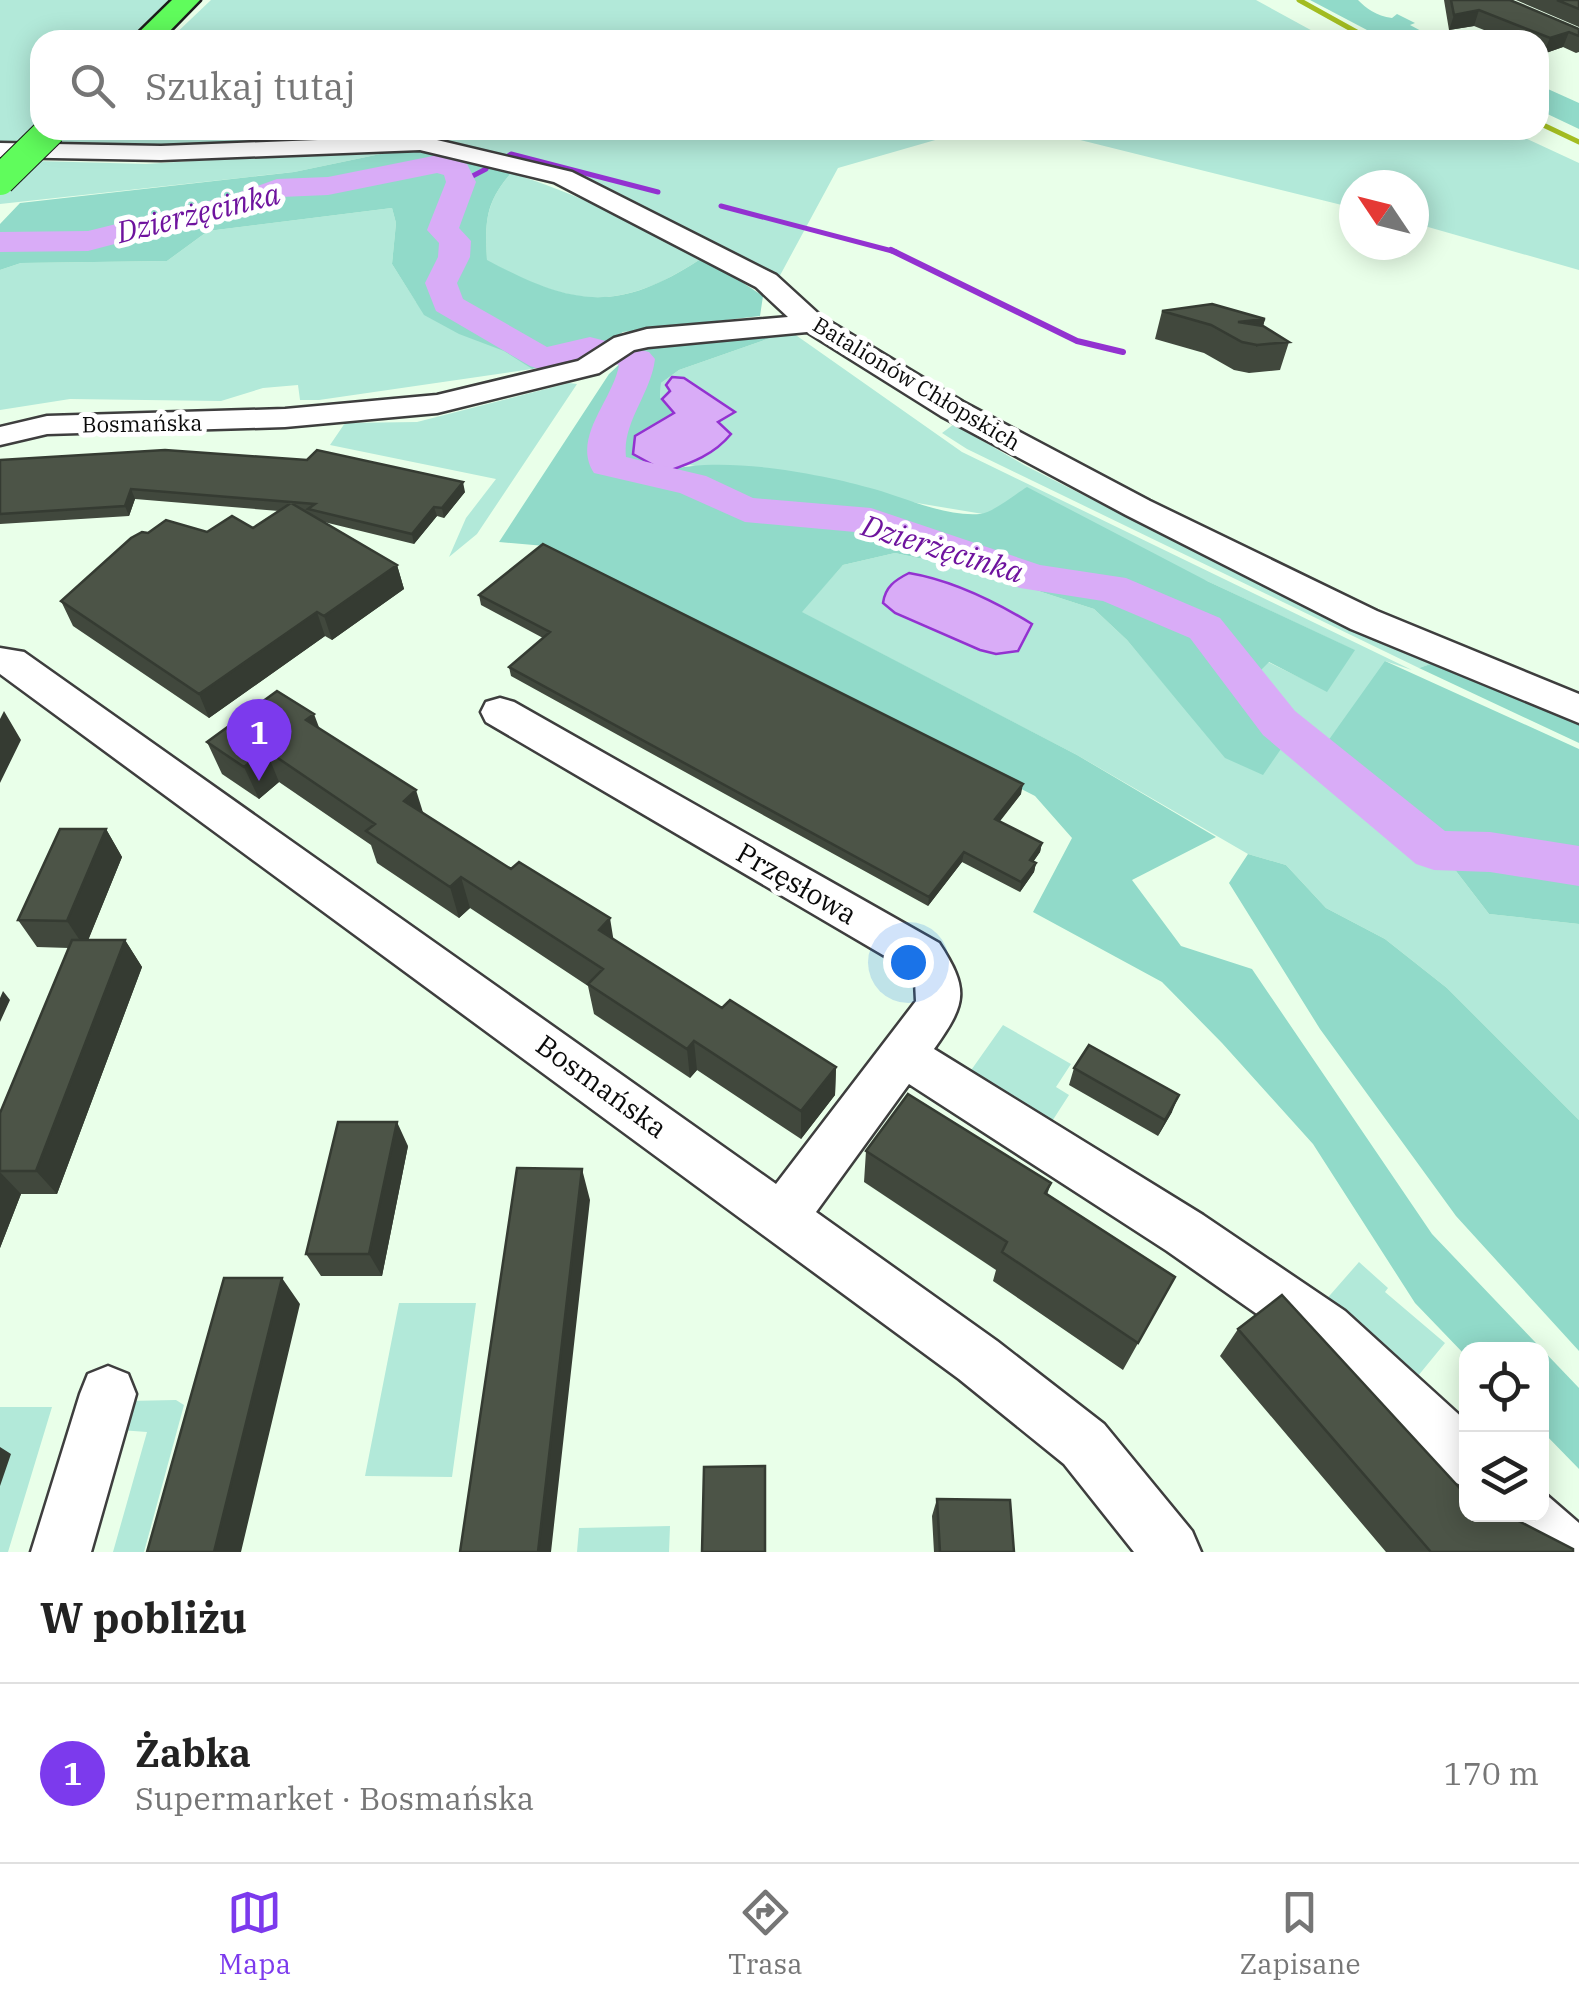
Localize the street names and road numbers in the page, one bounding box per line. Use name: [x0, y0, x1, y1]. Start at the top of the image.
street label: Batalionów Chłopskich: [808, 310, 1026, 456]
street label: Bosmańska: [81, 407, 203, 439]
street label: Przęsłowa: [730, 834, 864, 932]
street label: Bosmańska: [529, 1026, 675, 1146]

